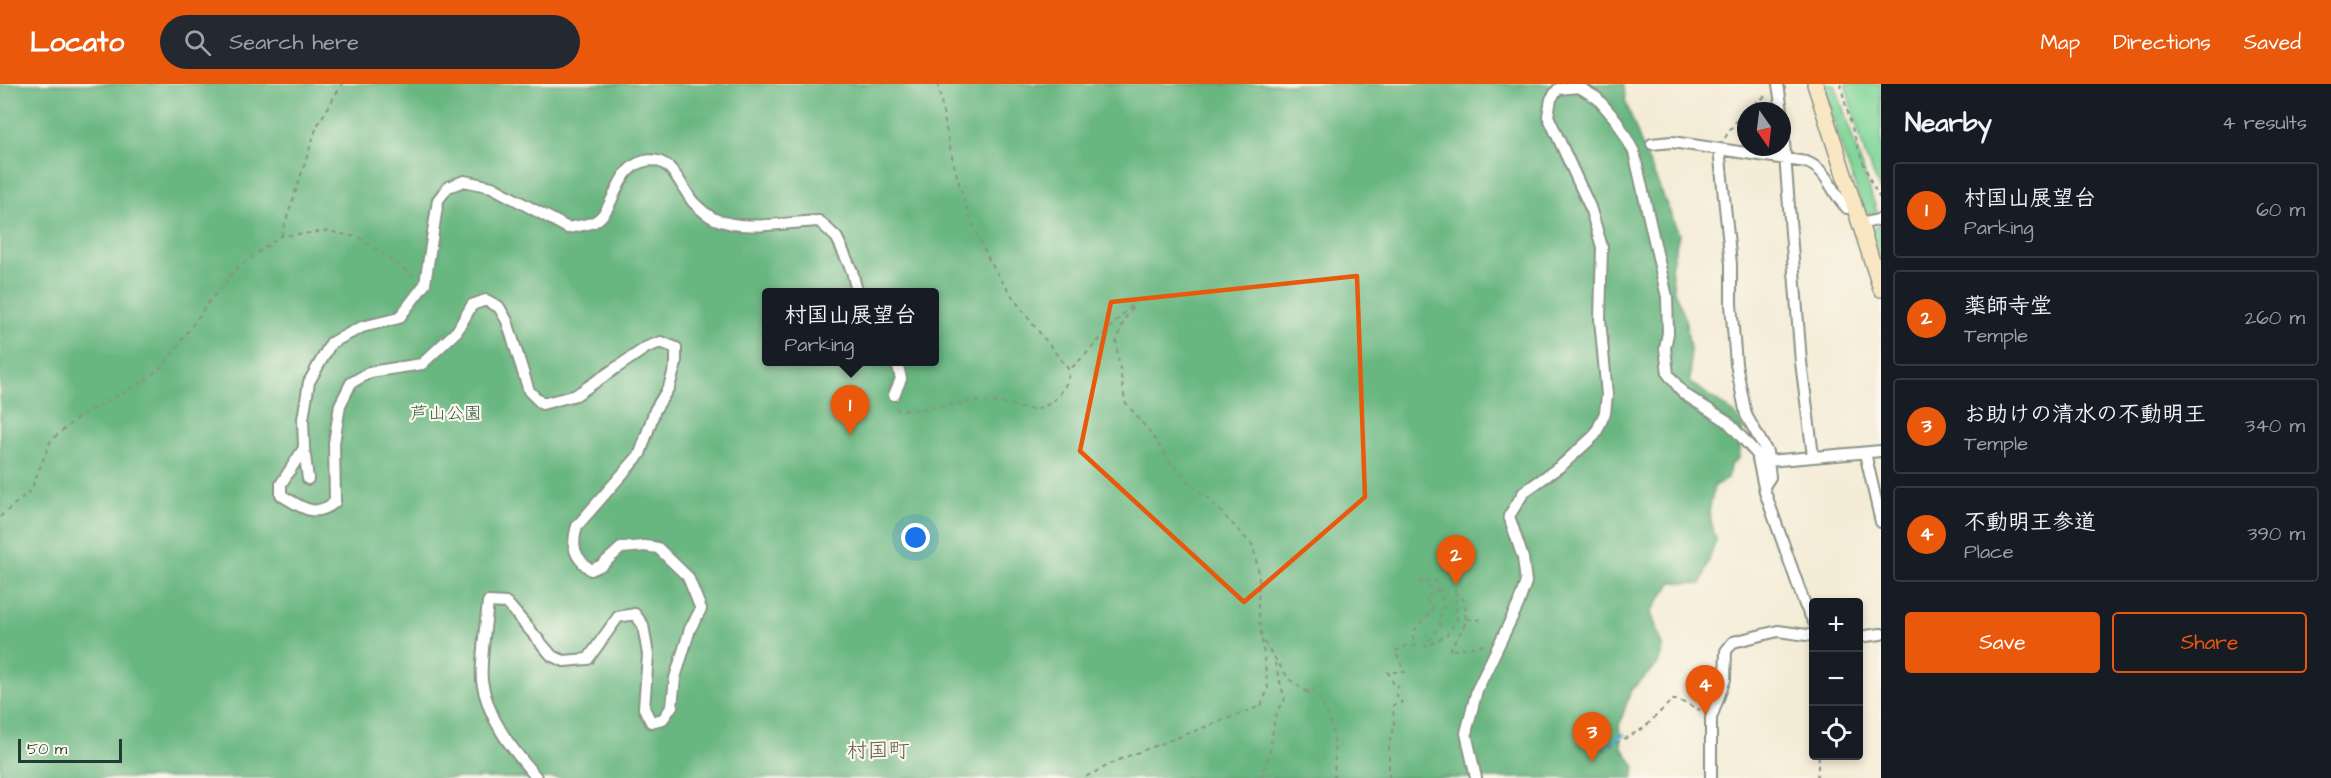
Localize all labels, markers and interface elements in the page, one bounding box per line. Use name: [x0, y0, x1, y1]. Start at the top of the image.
search box: [160, 15, 580, 69]
text: Locato: [30, 23, 124, 62]
icon: search: [181, 26, 214, 59]
text: Search here: [229, 27, 359, 58]
text: Map: [2040, 28, 2080, 57]
text: Directions: [2113, 28, 2211, 57]
text: Saved: [2244, 28, 2301, 57]
north arrow: [1737, 102, 1791, 156]
text: Nearby: [1905, 105, 1992, 141]
text: 4 results: [2222, 109, 2307, 137]
text: 村国山展望台: [1964, 183, 2096, 214]
text: 1: [1925, 196, 1928, 224]
text: 60 m: [2256, 196, 2305, 224]
text: Parking: [1964, 214, 2034, 242]
popup: [762, 288, 939, 366]
text: 薬師寺堂: [1964, 291, 2052, 322]
text: 村国山展望台: [784, 300, 917, 331]
text: 2: [1921, 304, 1932, 332]
text: 260 m: [2245, 304, 2305, 332]
text: Temple: [1964, 322, 2028, 350]
text: Parking: [784, 331, 854, 359]
pin: 1: [830, 386, 870, 435]
text: お助けの清水の不動明王: [1964, 399, 2206, 430]
park label: 芦山公園: [410, 401, 482, 426]
text: 3: [1921, 412, 1932, 440]
text: 340 m: [2245, 412, 2305, 440]
text: Temple: [1964, 430, 2028, 458]
text: 不動明王参道: [1964, 507, 2096, 538]
text: 4: [1920, 520, 1933, 548]
text: 390 m: [2247, 520, 2305, 548]
your location: [901, 523, 930, 552]
pin: 2: [1436, 536, 1476, 585]
text: Place: [1964, 538, 2014, 566]
map controls: [1809, 598, 1863, 760]
button: +: [1809, 598, 1863, 652]
button: Save: [1905, 612, 2100, 673]
button: Share: [2112, 612, 2307, 673]
button: −: [1809, 652, 1863, 706]
pin: 4: [1686, 666, 1724, 715]
button: locate: [1809, 706, 1863, 760]
pin: 3: [1572, 712, 1612, 762]
scale bar: [18, 736, 122, 764]
district label: 村国町: [847, 736, 910, 765]
text: 50 m: [27, 738, 67, 760]

